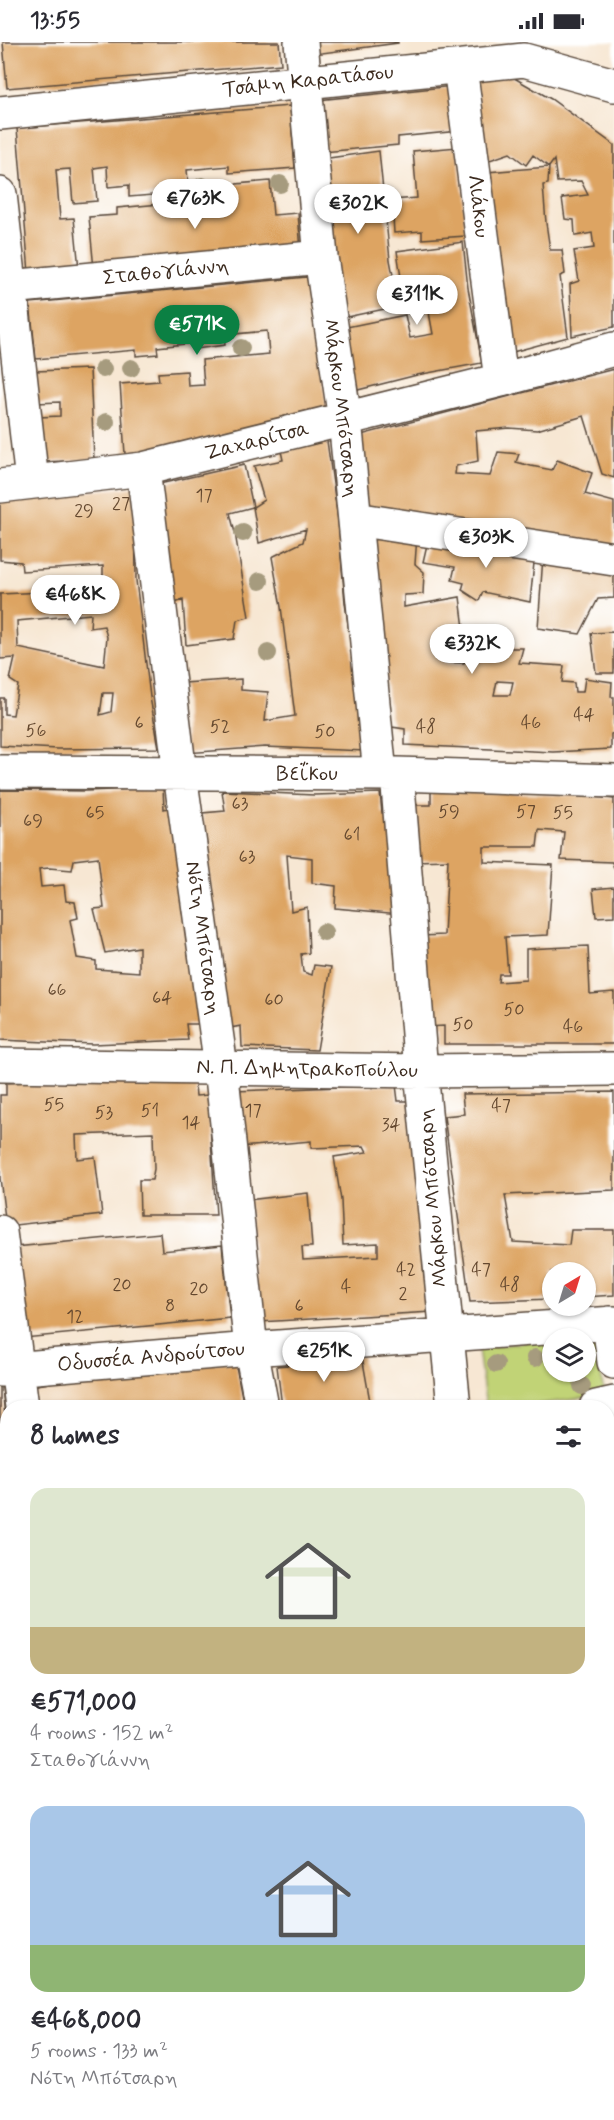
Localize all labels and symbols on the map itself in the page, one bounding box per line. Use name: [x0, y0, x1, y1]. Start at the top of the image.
street label: Τσάμη Καρατάσου: [221, 58, 395, 104]
street label: Λιάκου: [460, 173, 496, 239]
pin: €763K: [153, 179, 237, 230]
pin: €302K: [316, 184, 400, 235]
street label: Σταθογιάννη: [102, 251, 230, 293]
pin: €311K: [375, 275, 459, 326]
pin: €571K: [155, 305, 239, 356]
street label: Μάρκου Μπότσαρη: [316, 317, 366, 499]
street label: Ζαχαρίτσα: [202, 414, 312, 468]
house number: 17: [195, 484, 213, 508]
house number: 27: [112, 492, 130, 516]
house number: 29: [74, 499, 94, 523]
pin: €303K: [444, 518, 528, 569]
pin: €468K: [33, 575, 117, 626]
pin: €332K: [430, 624, 514, 675]
house number: 44: [573, 703, 595, 727]
house number: 6: [134, 711, 144, 735]
house number: 46: [521, 711, 541, 735]
house number: 52: [210, 715, 230, 739]
house number: 48: [416, 715, 436, 739]
house number: 56: [26, 719, 46, 743]
house number: 50: [314, 720, 336, 744]
street label: Βεΐκου: [276, 760, 338, 788]
house number: 63: [232, 792, 249, 816]
house number: 59: [438, 800, 460, 824]
house number: 57: [516, 800, 536, 824]
house number: 65: [86, 801, 104, 825]
house number: 55: [553, 801, 573, 825]
house number: 69: [23, 809, 43, 833]
house number: 61: [344, 823, 360, 847]
house number: 63: [239, 845, 256, 869]
street label: Νότη Μπότσαρη: [178, 859, 228, 1017]
house number: 66: [47, 978, 67, 1002]
house number: 64: [152, 986, 172, 1010]
house number: 60: [264, 988, 284, 1012]
house number: 50: [503, 998, 525, 1022]
house number: 50: [452, 1013, 474, 1037]
house number: 46: [563, 1015, 583, 1039]
street label: Ν. Π. Δημητρακοπούλου: [196, 1053, 418, 1085]
house number: 55: [44, 1093, 64, 1117]
house number: 47: [491, 1094, 511, 1118]
house number: 51: [141, 1099, 159, 1123]
house number: 17: [244, 1099, 262, 1123]
house number: 53: [95, 1101, 114, 1125]
street label: Μάρκου Μπότσαρη: [411, 1107, 455, 1289]
house number: 14: [182, 1111, 201, 1135]
house number: 34: [381, 1113, 401, 1137]
house number: 42: [396, 1258, 416, 1282]
house number: 47: [471, 1258, 491, 1282]
north arrow: [542, 1262, 596, 1316]
house number: 20: [112, 1273, 132, 1297]
house number: 48: [500, 1273, 520, 1297]
house number: 4: [341, 1275, 351, 1299]
house number: 20: [189, 1277, 209, 1301]
house number: 2: [399, 1282, 408, 1306]
house number: 8: [165, 1294, 175, 1318]
house number: 6: [294, 1294, 304, 1318]
house number: 12: [66, 1305, 84, 1329]
pin: €251K: [282, 1332, 366, 1383]
street label: Οδυσσέα Ανδρούτσου: [56, 1334, 246, 1379]

